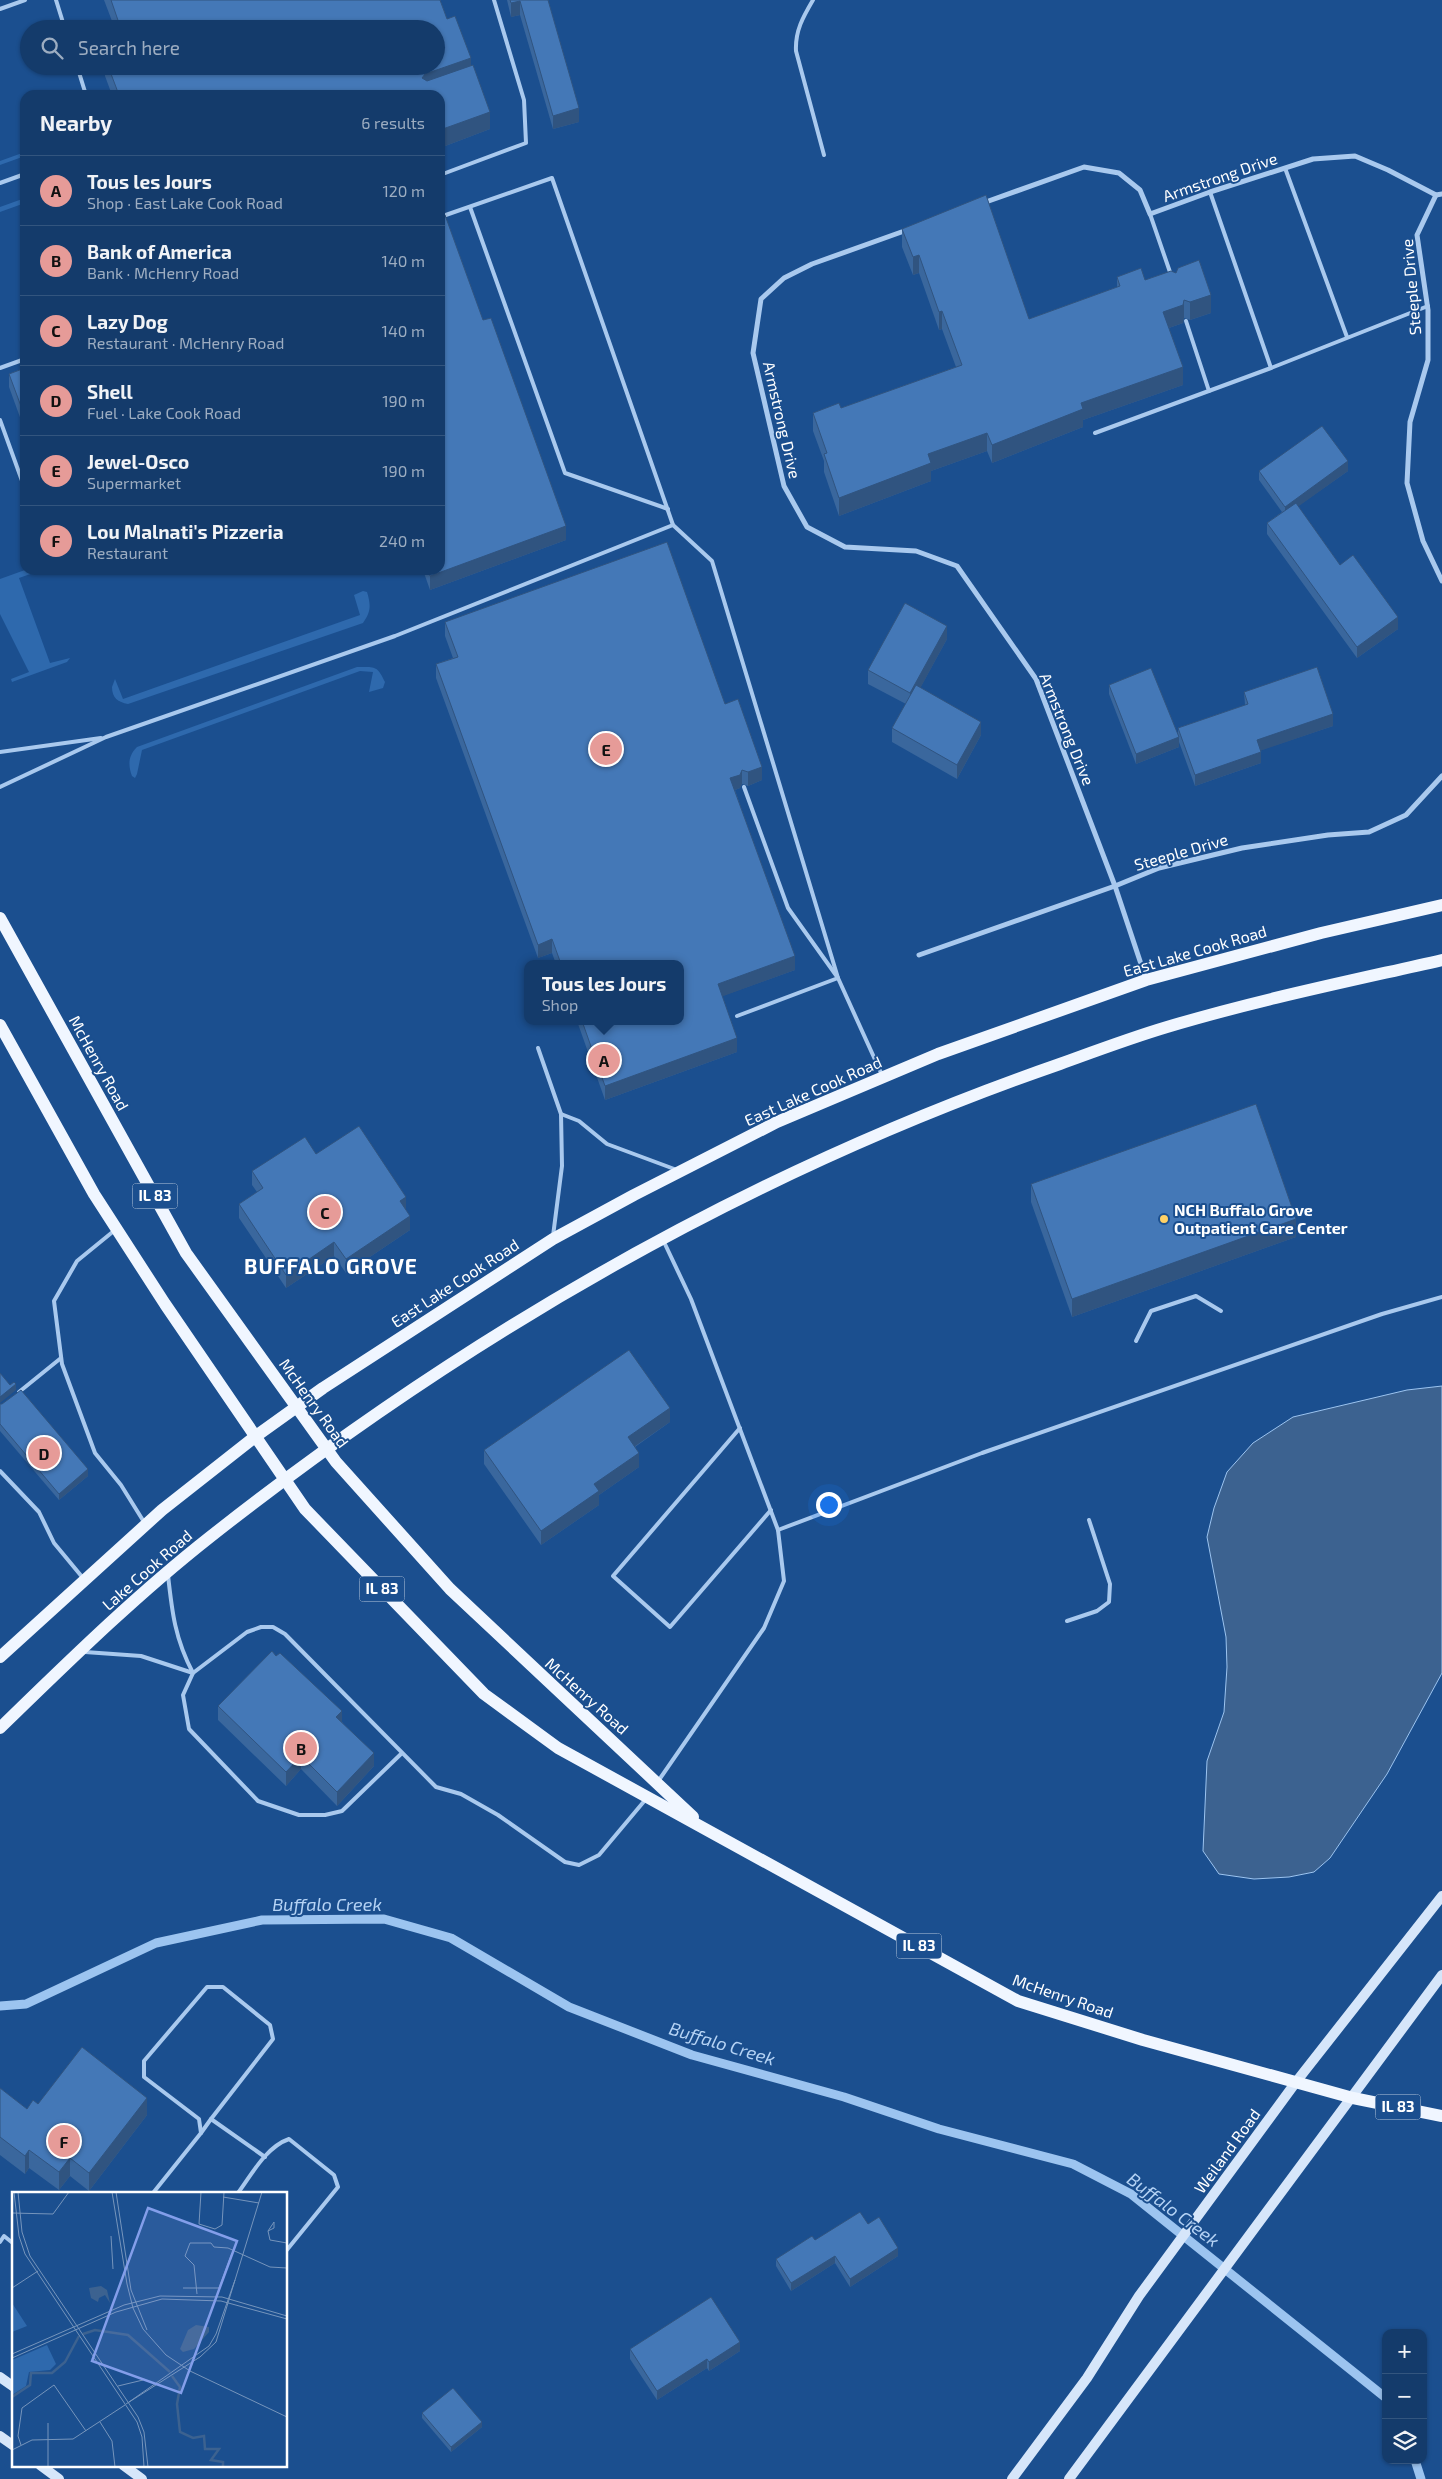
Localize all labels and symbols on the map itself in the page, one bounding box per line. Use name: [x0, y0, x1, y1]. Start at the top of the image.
street label: Armstrong Drive: [1160, 148, 1280, 205]
street label: Steeple Drive: [1397, 238, 1424, 336]
street label: Armstrong Drive: [760, 359, 805, 480]
street label: Armstrong Drive: [1036, 670, 1099, 788]
pin: E: [590, 730, 622, 768]
street label: Steeple Drive: [1132, 829, 1230, 874]
street label: East Lake Cook Road: [1121, 921, 1269, 980]
street label: McHenry Road: [66, 1012, 133, 1113]
pin: A: [588, 1041, 620, 1079]
street label: East Lake Cook Road: [741, 1052, 884, 1129]
road number: IL 83: [132, 1184, 178, 1208]
pin: C: [309, 1193, 341, 1231]
place label: NCH Buffalo Grove Outpatient Care Center: [1174, 1200, 1348, 1237]
marker: NCH Buffalo Grove Outpatient Care Center: [1158, 1213, 1170, 1225]
street label: East Lake Cook Road: [387, 1234, 522, 1331]
district label: BUFFALO GROVE: [244, 1253, 418, 1278]
street label: McHenry Road: [276, 1354, 353, 1451]
pin: D: [28, 1434, 60, 1472]
your location: [816, 1492, 842, 1518]
street label: Lake Cook Road: [98, 1525, 195, 1614]
road number: IL 83: [360, 1576, 404, 1602]
street label: McHenry Road: [542, 1653, 633, 1738]
pin: B: [285, 1729, 317, 1767]
water label: Buffalo Creek: [272, 1893, 382, 1915]
road number: IL 83: [896, 1934, 942, 1958]
street label: McHenry Road: [1010, 1969, 1116, 2022]
water label: Buffalo Creek: [667, 2016, 778, 2070]
road number: IL 83: [1376, 2094, 1420, 2120]
street label: Weiland Road: [1190, 2105, 1264, 2197]
pin: F: [48, 2122, 80, 2160]
water label: Buffalo Creek: [1123, 2167, 1224, 2251]
inset map: [12, 2192, 288, 2466]

